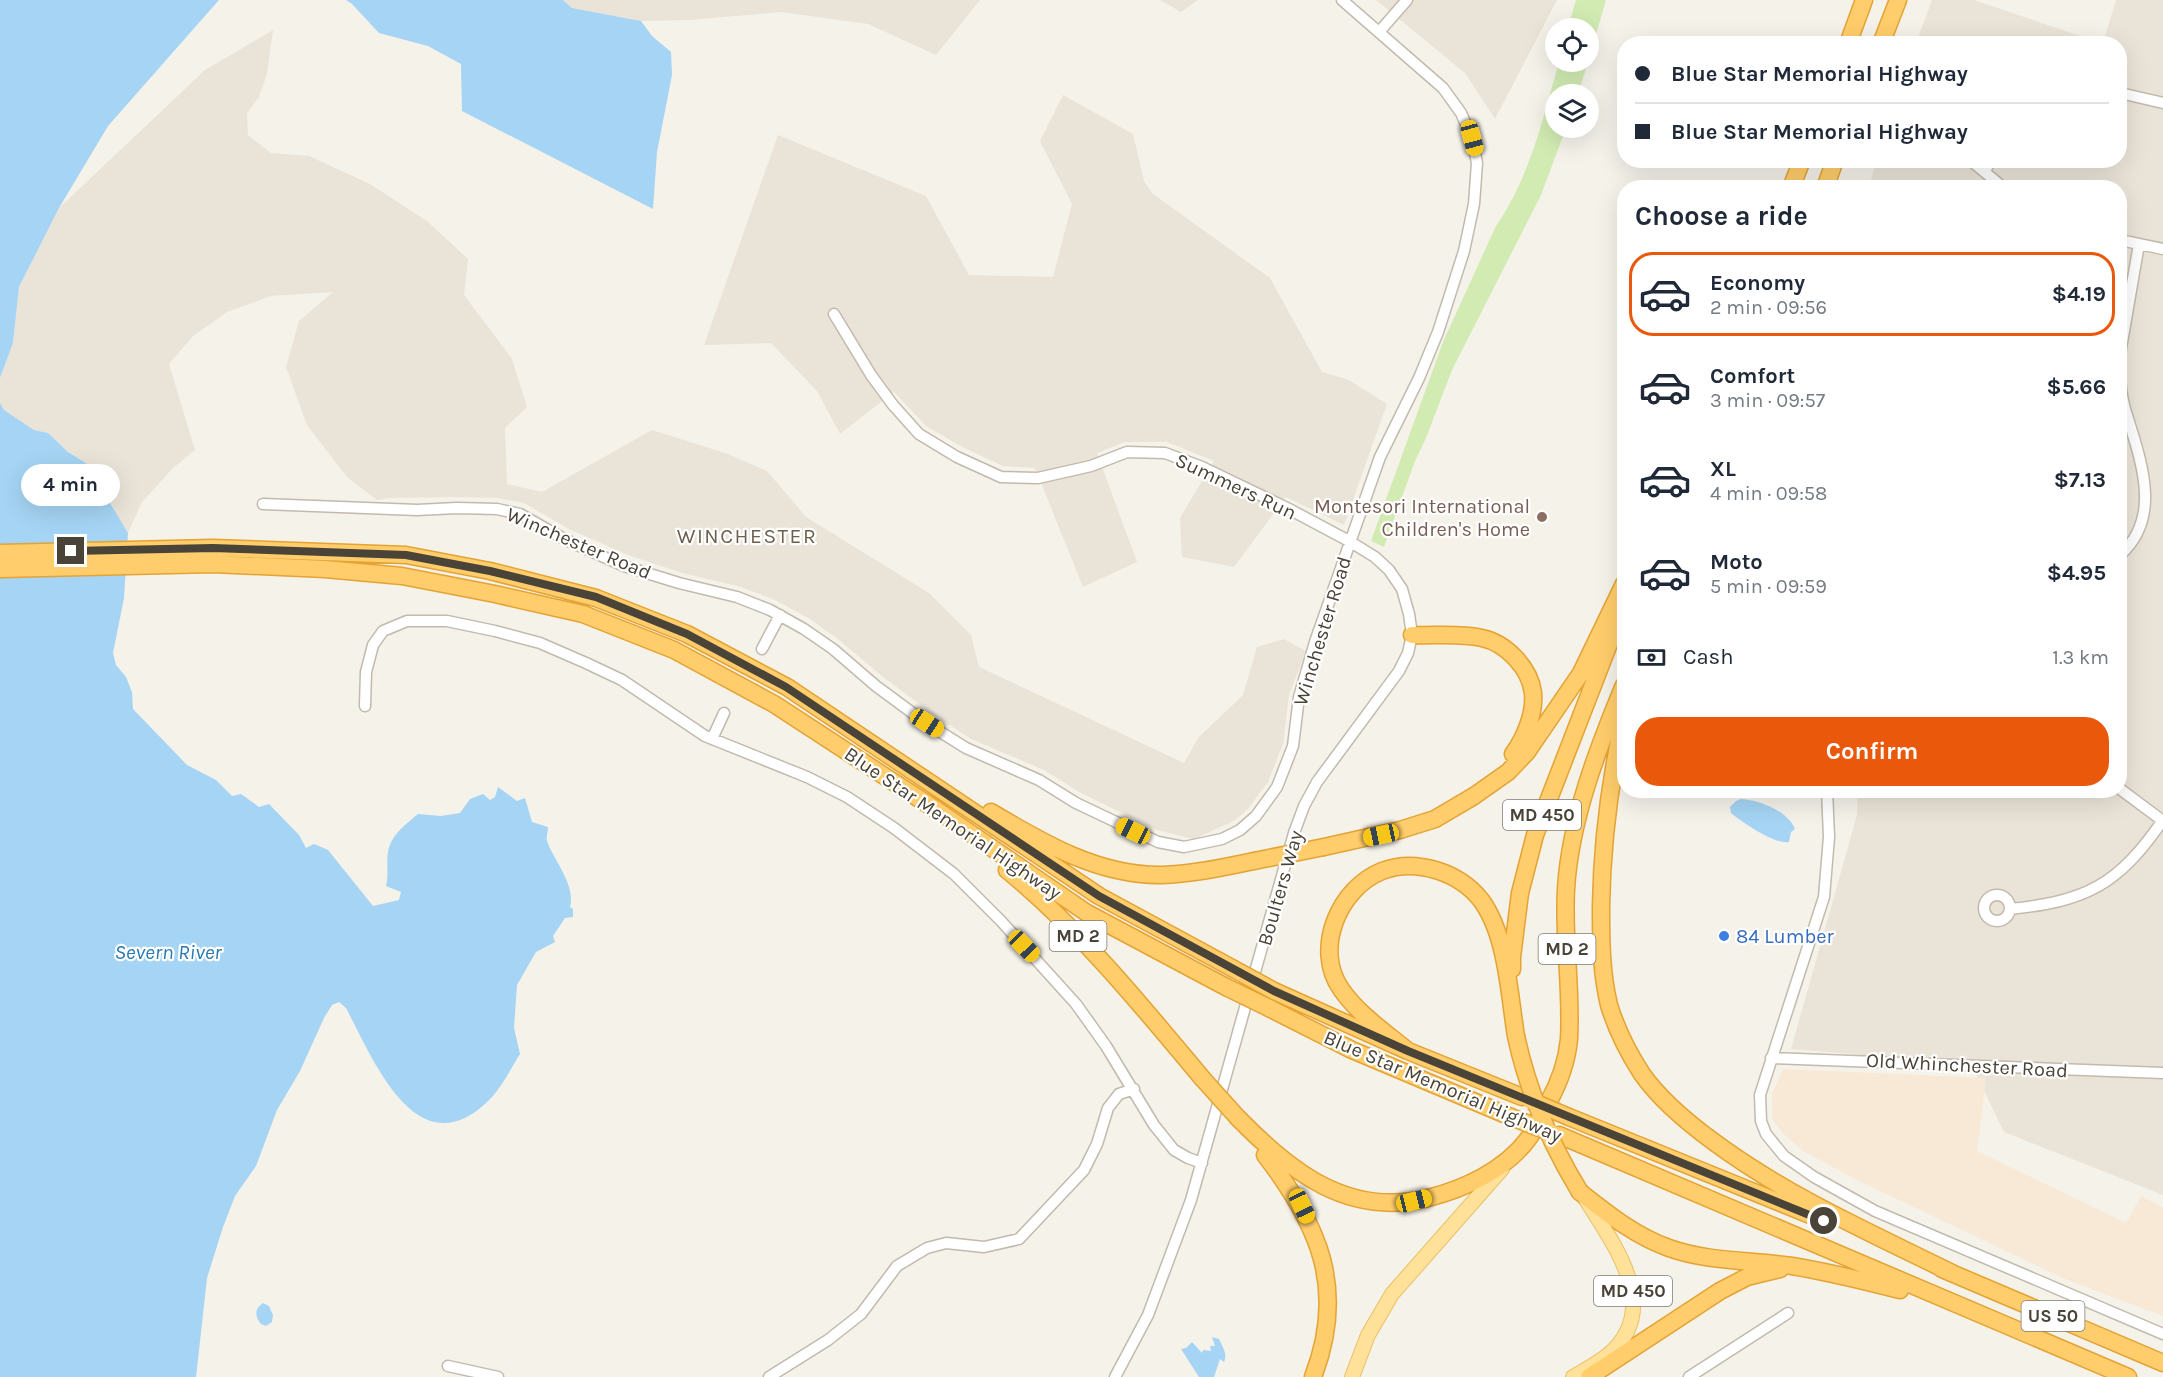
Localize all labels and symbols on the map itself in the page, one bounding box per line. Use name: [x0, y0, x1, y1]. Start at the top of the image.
car: [1459, 118, 1485, 158]
street label: Summers Run: [1172, 448, 1300, 525]
callout: 4 min: [22, 464, 121, 506]
place label: Montesori International Children's Home: [1314, 495, 1530, 541]
street label: Winchester Road: [503, 503, 655, 584]
marker: Montesori International Children's Home: [1535, 510, 1549, 524]
district label: WINCHESTER: [677, 524, 817, 548]
route end: [57, 537, 84, 564]
street label: Winchester Road: [1289, 554, 1356, 709]
car: [907, 706, 947, 740]
street label: Blue Star Memorial Highway: [840, 742, 1066, 905]
road number: MD 450: [1503, 800, 1581, 830]
car: [1113, 815, 1153, 847]
car: [1362, 822, 1400, 848]
street label: Boulters Way: [1253, 828, 1308, 948]
road number: MD 2: [1050, 921, 1106, 951]
place label: 84 Lumber: [1736, 925, 1834, 948]
car: [1005, 927, 1043, 965]
marker: 84 Lumber: [1717, 929, 1731, 943]
road number: MD 2: [1538, 934, 1596, 964]
water label: Severn River: [114, 940, 222, 964]
street label: Blue Star Memorial Highway: [1320, 1026, 1565, 1147]
street label: Old Whinchester Road: [1865, 1049, 2068, 1082]
car: [1286, 1186, 1318, 1226]
car: [1394, 1188, 1434, 1214]
route start: [1810, 1207, 1837, 1234]
road number: MD 450: [1594, 1276, 1672, 1306]
road number: US 50: [2022, 1301, 2084, 1331]

